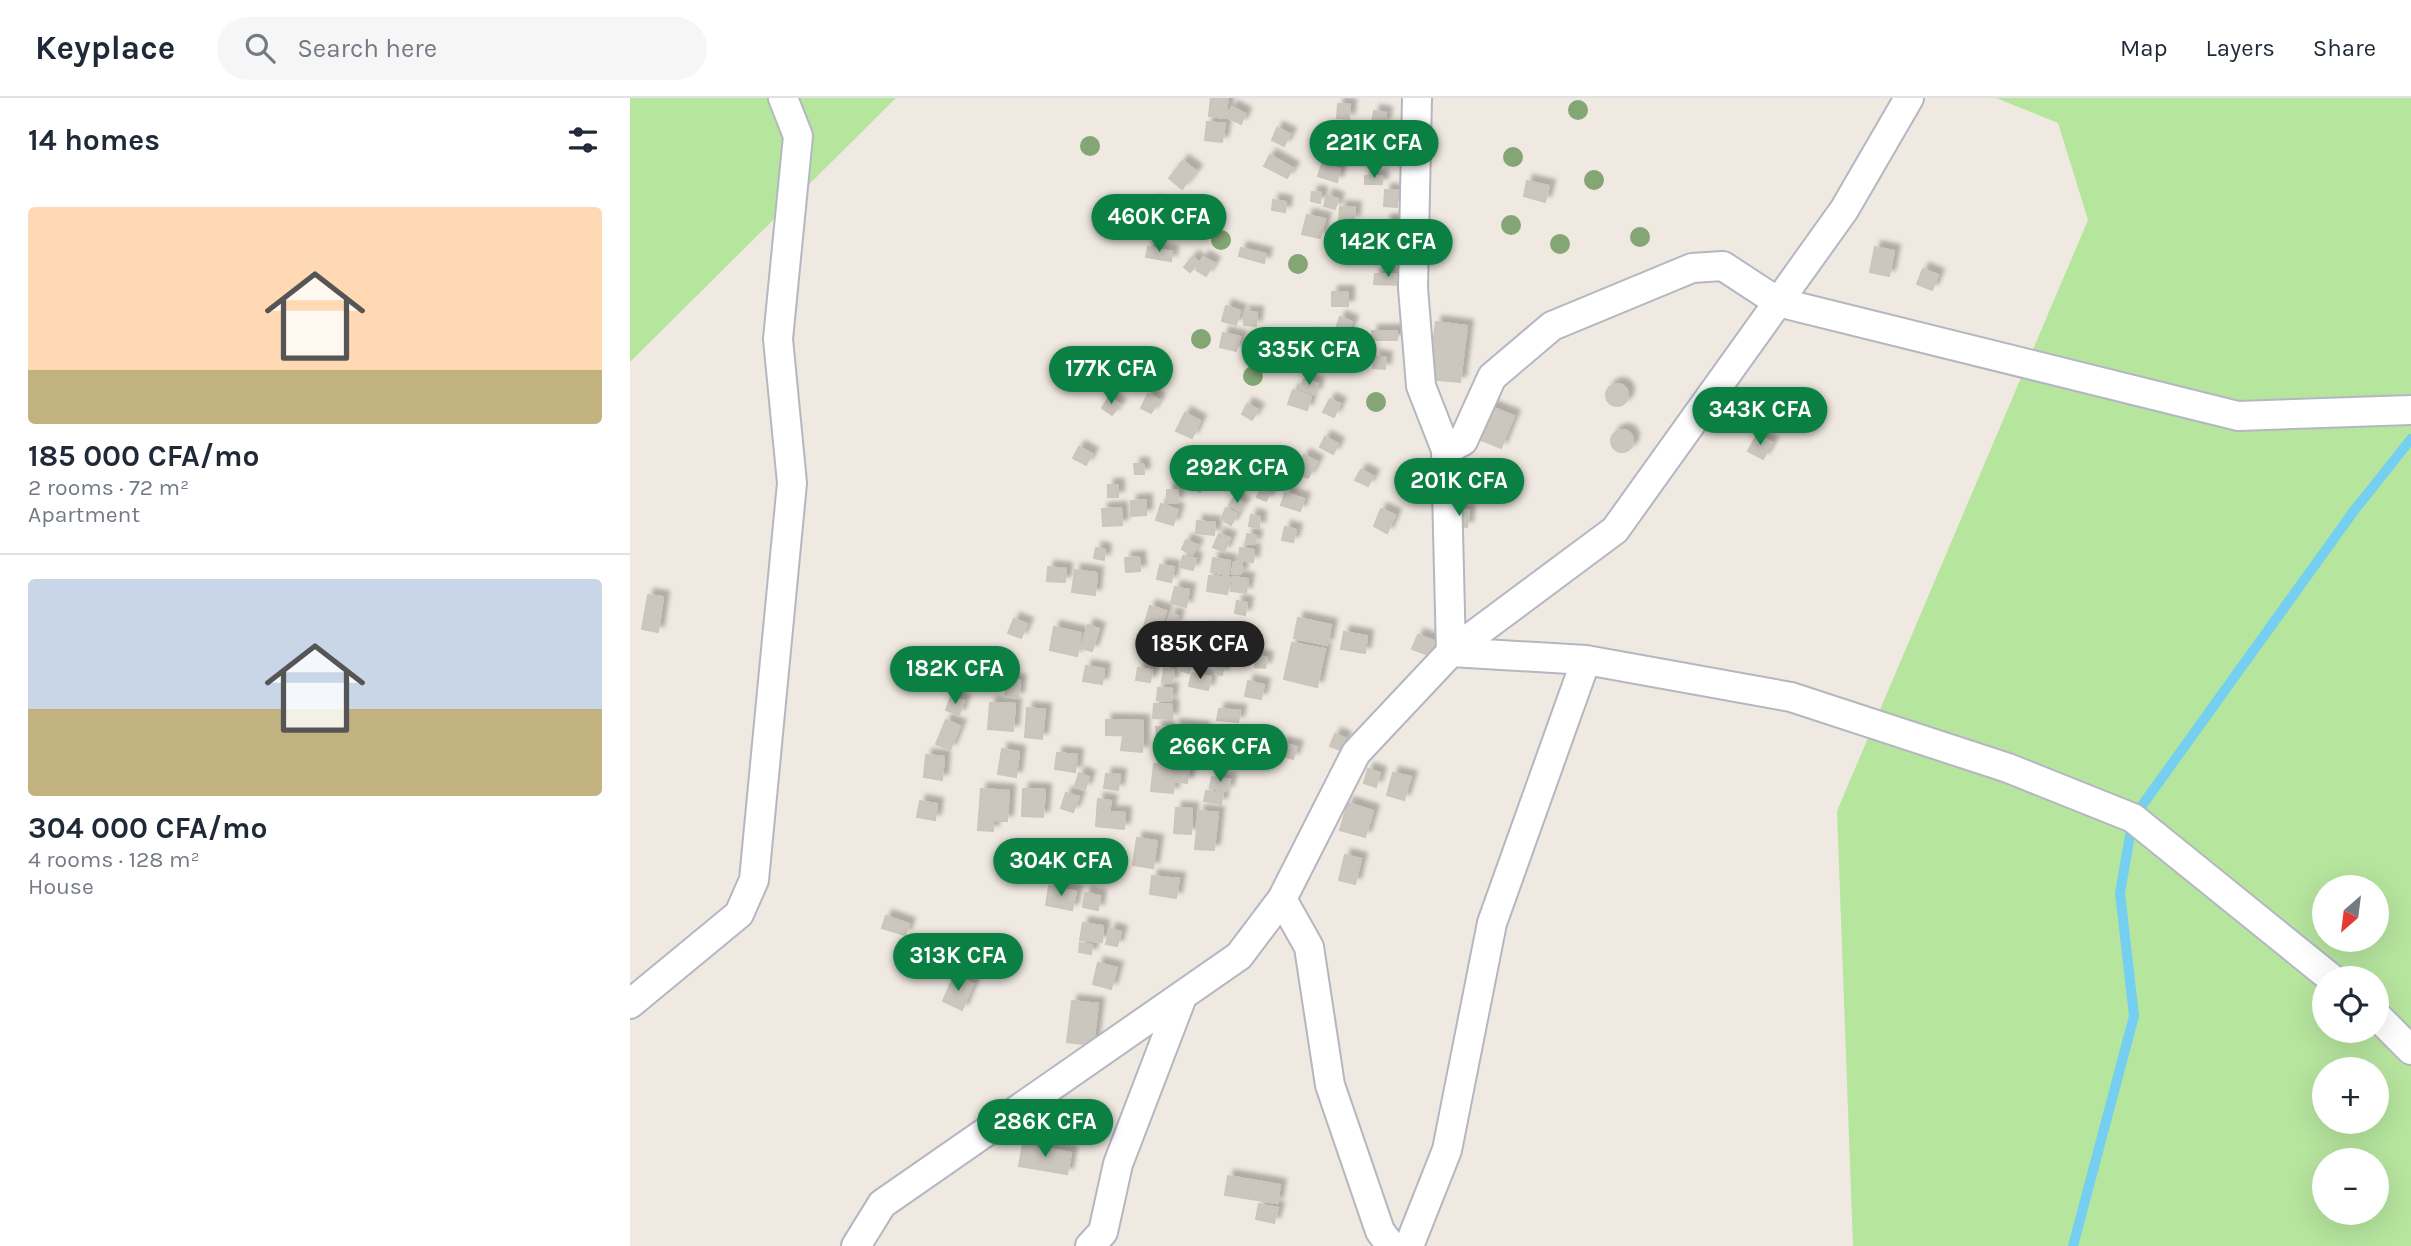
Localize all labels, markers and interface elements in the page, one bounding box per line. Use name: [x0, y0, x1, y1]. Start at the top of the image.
search box: [217, 17, 707, 80]
text: Keyplace: [35, 29, 175, 67]
icon: search: [241, 29, 279, 67]
text: Search here: [297, 33, 437, 64]
text: Map: [2120, 34, 2168, 62]
text: Layers: [2206, 34, 2275, 62]
text: Share: [2313, 34, 2376, 62]
pin: 221K CFA: [1302, 120, 1446, 180]
icon: filters: [564, 121, 602, 159]
text: 14 homes: [28, 122, 160, 158]
text: 221K CFA: [1326, 129, 1422, 156]
pin: 460K CFA: [1087, 194, 1231, 254]
text: 460K CFA: [1107, 203, 1211, 230]
pin: 142K CFA: [1316, 220, 1460, 279]
text: 142K CFA: [1340, 228, 1436, 255]
icon: home: [252, 253, 378, 379]
pin: 335K CFA: [1237, 328, 1381, 387]
text: 335K CFA: [1258, 336, 1360, 363]
pin: 177K CFA: [1039, 346, 1183, 406]
text: 177K CFA: [1065, 355, 1157, 382]
pin: 343K CFA: [1688, 388, 1832, 447]
text: 343K CFA: [1708, 396, 1812, 423]
text: 185 000 CFA/mo: [28, 438, 259, 474]
pin: 292K CFA: [1165, 446, 1309, 505]
text: 292K CFA: [1186, 454, 1288, 481]
pin: 201K CFA: [1387, 458, 1531, 518]
text: 201K CFA: [1410, 467, 1508, 494]
text: 2 rooms · 72 m²: [28, 474, 189, 501]
text: Apartment: [28, 501, 140, 528]
pin: 185K CFA: [1128, 622, 1272, 681]
icon: home: [252, 625, 378, 751]
text: 185K CFA: [1151, 630, 1249, 657]
pin: 182K CFA: [883, 646, 1027, 706]
text: 182K CFA: [906, 655, 1004, 682]
pin: 266K CFA: [1148, 724, 1292, 784]
text: 266K CFA: [1169, 733, 1271, 760]
text: 304 000 CFA/mo: [28, 810, 267, 846]
pin: 304K CFA: [989, 838, 1133, 898]
text: 4 rooms · 128 m²: [28, 846, 200, 873]
text: 304K CFA: [1009, 847, 1113, 874]
text: House: [28, 873, 94, 900]
north arrow: [2312, 875, 2389, 952]
map controls: [2312, 875, 2389, 1225]
pin: 313K CFA: [886, 934, 1030, 993]
text: 313K CFA: [909, 942, 1007, 969]
button: locate: [2312, 966, 2389, 1043]
button: +: [2312, 1057, 2389, 1134]
pin: 286K CFA: [973, 1100, 1117, 1159]
text: 286K CFA: [993, 1108, 1097, 1135]
button: −: [2312, 1148, 2389, 1225]

